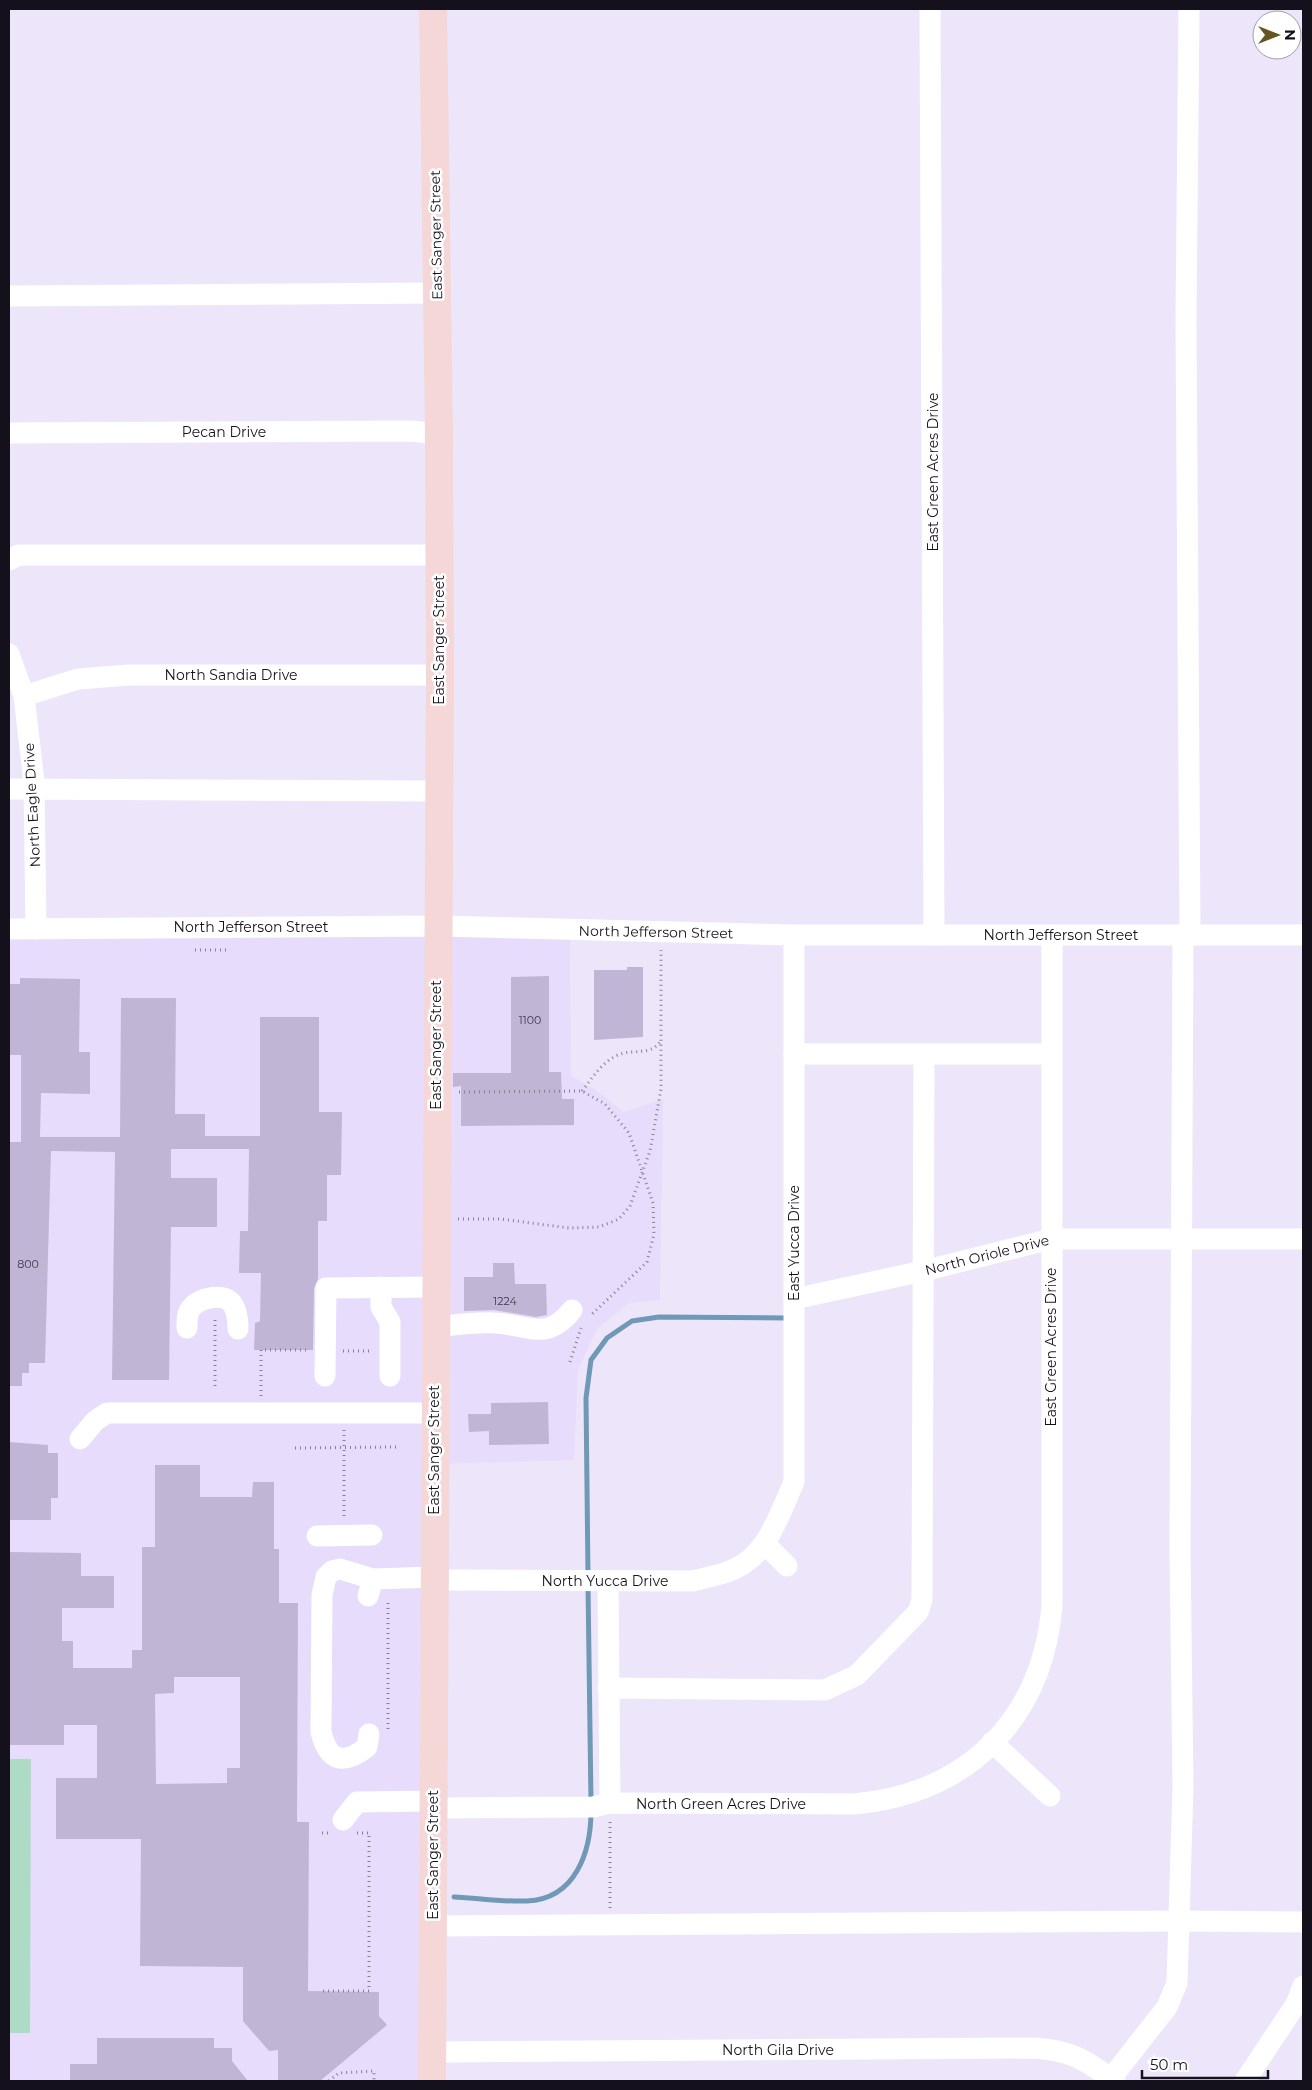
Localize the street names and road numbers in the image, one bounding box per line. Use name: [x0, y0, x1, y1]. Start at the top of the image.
street label: East Sanger Street: [426, 170, 446, 300]
street label: East Green Acres Drive: [924, 393, 942, 551]
street label: Pecan Drive: [182, 423, 266, 441]
street label: East Sanger Street: [430, 575, 448, 705]
street label: North Sandia Drive: [165, 666, 298, 684]
street label: North Eagle Drive: [20, 742, 44, 868]
street label: North Jefferson Street: [174, 918, 329, 936]
street label: North Jefferson Street: [578, 922, 734, 942]
street label: North Jefferson Street: [984, 926, 1139, 944]
street label: East Sanger Street: [427, 980, 445, 1110]
street label: East Yucca Drive: [785, 1185, 803, 1301]
street label: North Oriole Drive: [923, 1231, 1051, 1279]
street label: East Green Acres Drive: [1042, 1268, 1060, 1426]
street label: East Sanger Street: [425, 1385, 443, 1515]
street label: North Yucca Drive: [542, 1572, 668, 1590]
street label: East Sanger Street: [424, 1790, 442, 1920]
street label: North Green Acres Drive: [636, 1795, 806, 1813]
street label: North Gila Drive: [722, 2041, 834, 2059]

